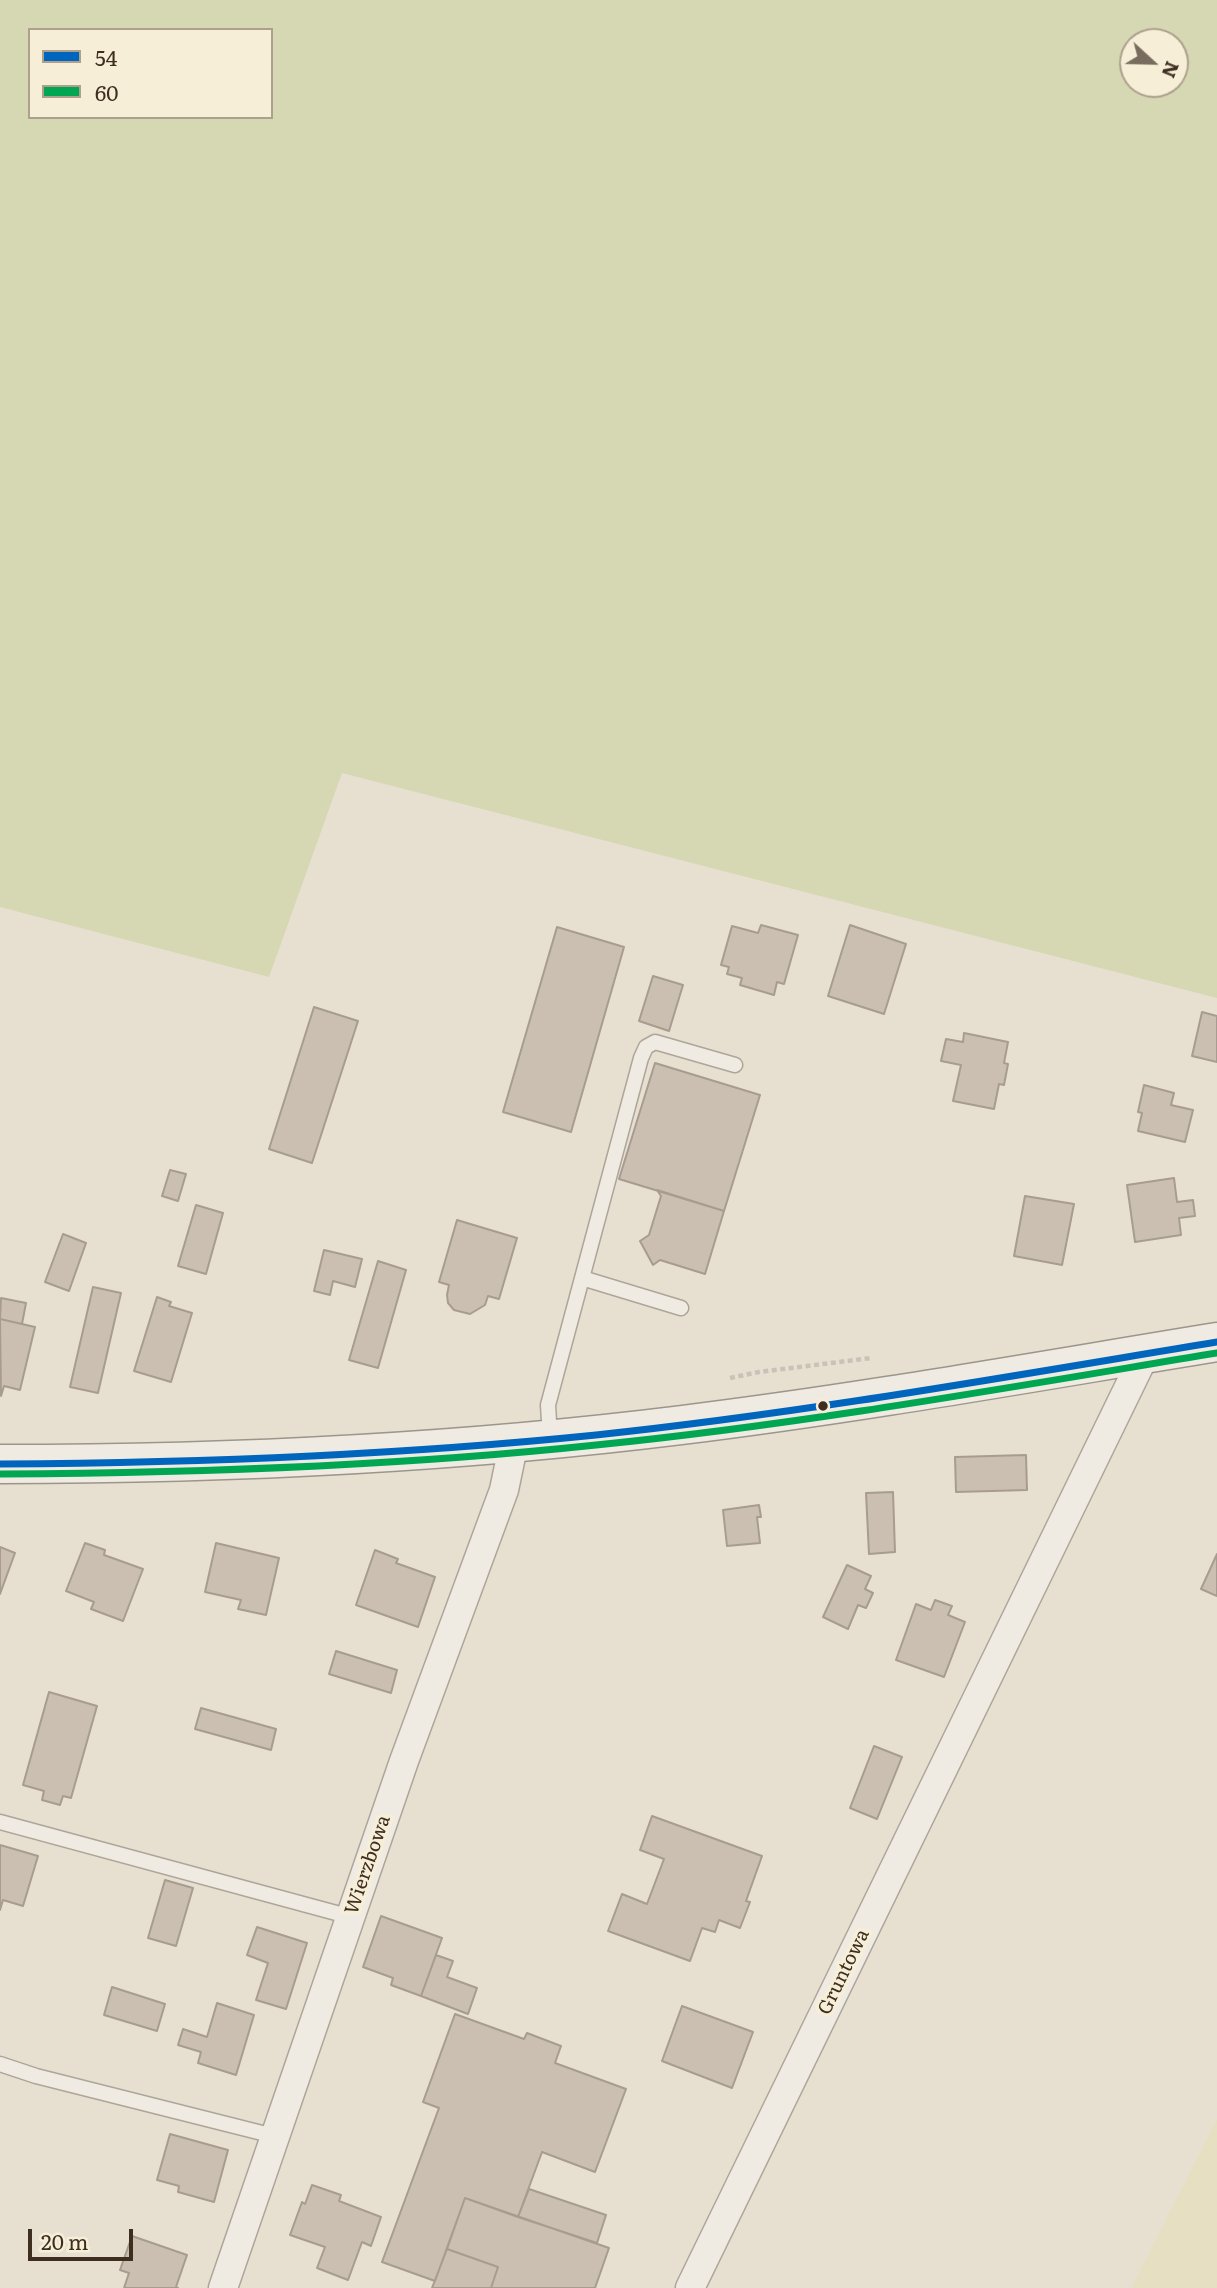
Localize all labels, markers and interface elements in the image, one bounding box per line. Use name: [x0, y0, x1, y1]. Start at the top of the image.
legend: [28, 28, 273, 119]
north arrow: [1119, 28, 1189, 98]
text: 54: [95, 41, 117, 72]
text: N: [1156, 57, 1188, 83]
text: 60: [95, 76, 118, 107]
unlabelled marker: [816, 1399, 830, 1413]
street label: Wierzbowa: [340, 1812, 396, 1918]
street label: Gruntowa: [814, 1926, 874, 2018]
scale bar: [32, 2214, 136, 2258]
text: 20 m: [41, 2225, 88, 2256]

